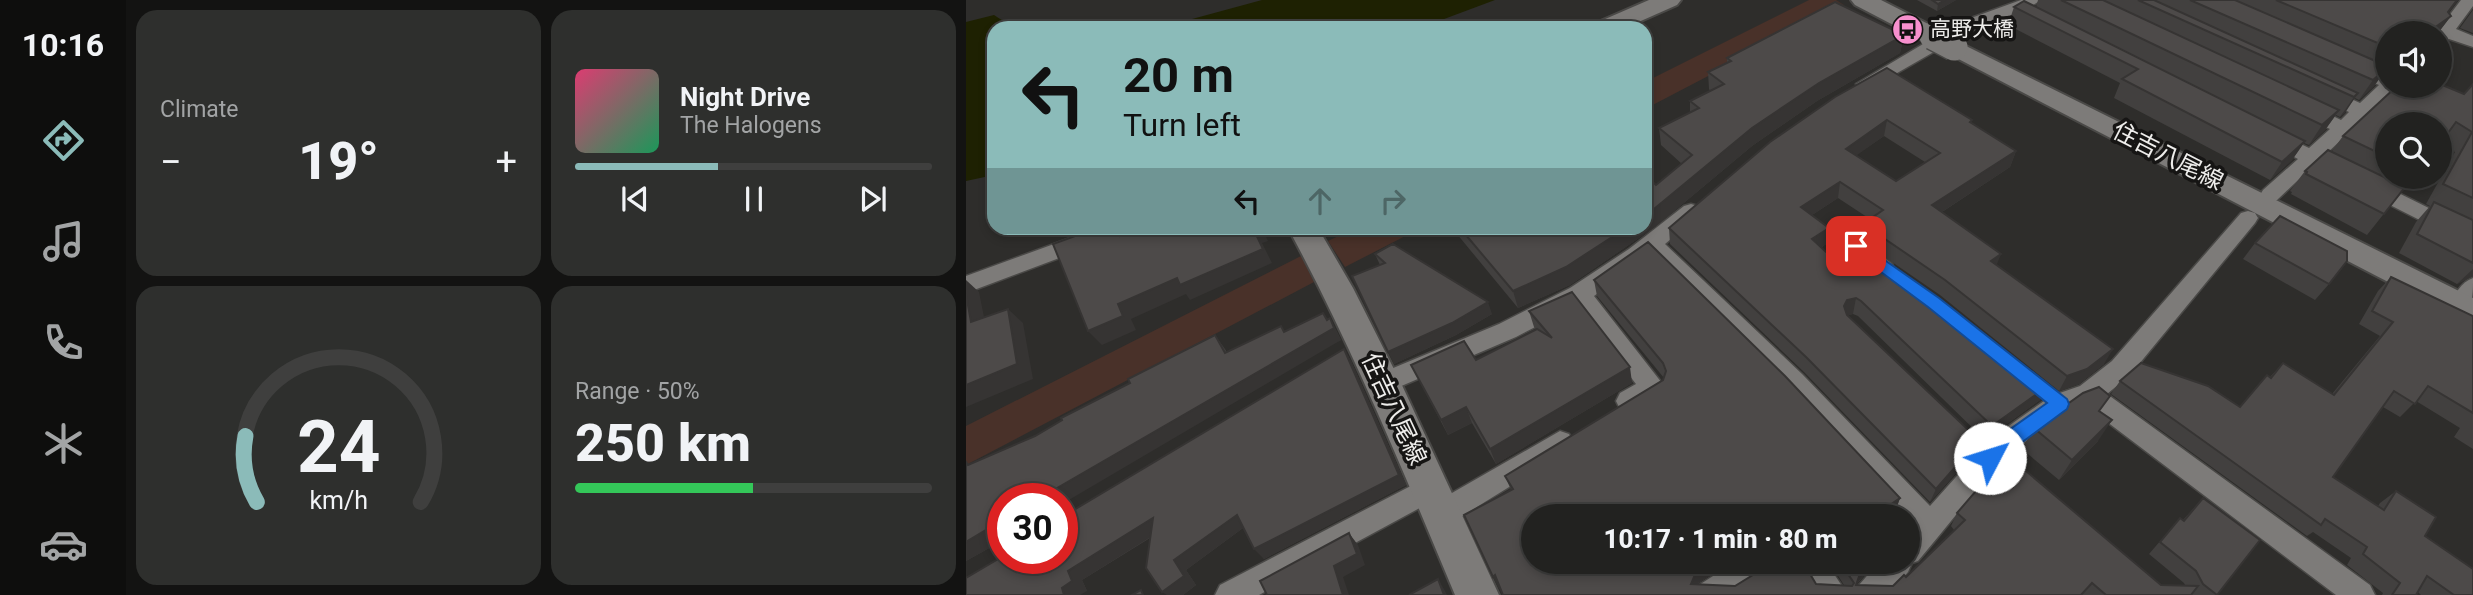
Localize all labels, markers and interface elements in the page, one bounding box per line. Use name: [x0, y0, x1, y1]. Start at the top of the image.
bus stop icon: 高野大橋: [1890, 12, 1924, 46]
place label: 高野大橋: [1930, 17, 2014, 41]
map controls: [2375, 21, 2452, 189]
button: sound: [2375, 21, 2452, 98]
text: 10:16: [22, 26, 104, 64]
text: 20 m: [1123, 47, 1234, 104]
icon: left: [1008, 49, 1099, 140]
text: Night Drive: [680, 82, 810, 112]
text: Climate: [160, 96, 239, 123]
text: Turn left: [1123, 106, 1241, 144]
text: The Halogens: [680, 112, 822, 139]
button: search: [2375, 112, 2452, 189]
icon: directions: [39, 116, 88, 165]
street label: 住吉八尾線: [2108, 116, 2228, 196]
text: 19°: [298, 131, 379, 192]
text: −: [160, 140, 182, 184]
text: +: [495, 140, 517, 184]
icon: previous: [616, 180, 654, 218]
icon: pause: [735, 180, 773, 218]
icon: next: [854, 180, 892, 218]
icon: left: [1228, 182, 1266, 220]
icon: ahead: [1301, 182, 1339, 220]
icon: right: [1374, 182, 1412, 220]
pin: [1826, 216, 1886, 276]
icon: music: [39, 217, 88, 266]
icon: arrive: [1837, 227, 1875, 265]
icon: phone: [39, 318, 88, 367]
street label: 住吉八尾線: [1356, 349, 1432, 469]
text: Range · 50%: [575, 378, 700, 405]
text: 24: [297, 404, 380, 490]
text: 250 km: [575, 413, 751, 474]
icon: climate: [39, 419, 88, 468]
position arrow: [1953, 421, 2027, 495]
speed limit sign: 30: [987, 483, 1078, 574]
text: km/h: [309, 485, 368, 514]
icon: car: [39, 520, 88, 569]
text: 10:17 · 1 min · 80 m: [1603, 524, 1838, 554]

